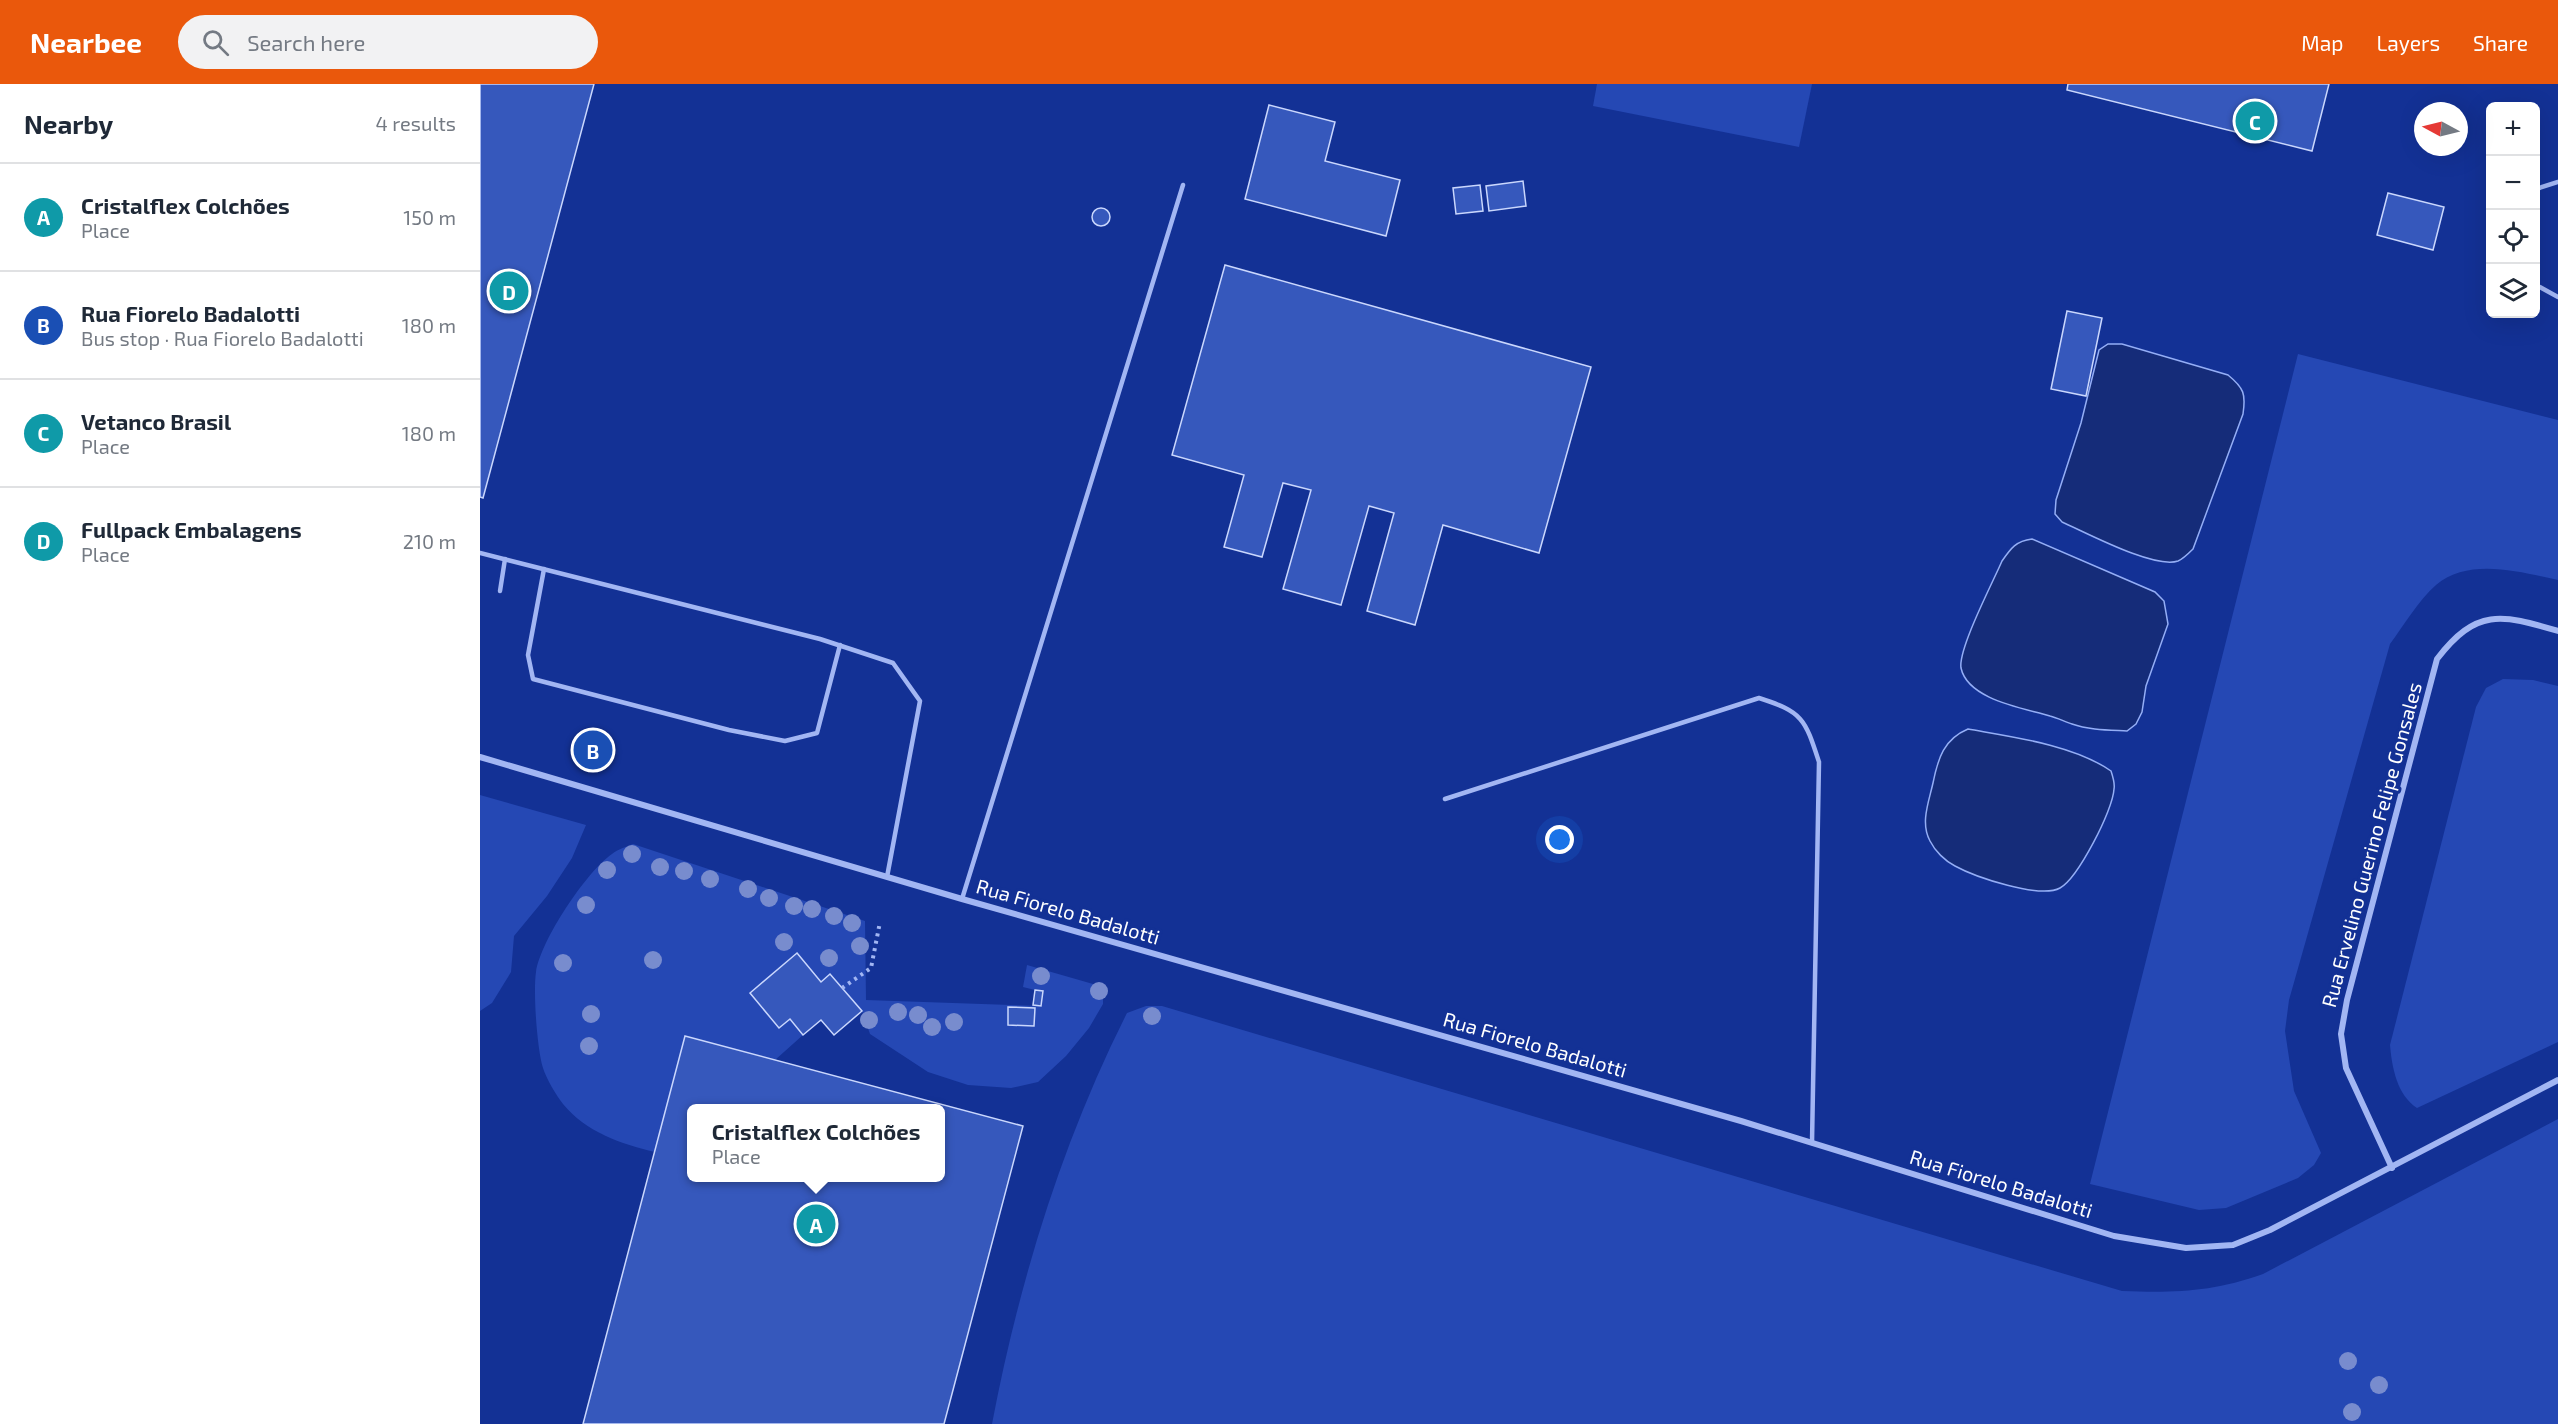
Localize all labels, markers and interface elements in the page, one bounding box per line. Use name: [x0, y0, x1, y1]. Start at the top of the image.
search box: [178, 15, 598, 69]
text: Nearbee: [30, 25, 142, 59]
icon: search: [199, 26, 232, 59]
text: Search here: [247, 29, 365, 55]
text: Map: [2301, 30, 2343, 55]
text: Layers: [2376, 30, 2440, 55]
text: Share: [2473, 30, 2528, 55]
pin: C: [2236, 99, 2274, 144]
north arrow: [2414, 102, 2468, 156]
map controls: [2486, 102, 2540, 318]
button: +: [2486, 102, 2540, 156]
text: Nearby: [24, 108, 113, 139]
text: 4 results: [376, 111, 456, 135]
button: −: [2486, 156, 2540, 210]
text: Cristalflex Colchões: [81, 192, 290, 218]
text: A: [37, 205, 50, 229]
text: 150 m: [403, 205, 456, 229]
button: locate: [2486, 210, 2540, 264]
text: Place: [81, 218, 130, 242]
button: layers: [2486, 264, 2540, 318]
pin: D: [489, 268, 528, 314]
text: Rua Fiorelo Badalotti: [81, 300, 300, 326]
text: B: [37, 313, 50, 337]
text: 180 m: [402, 313, 456, 337]
text: Bus stop · Rua Fiorelo Badalotti: [81, 326, 364, 350]
text: Vetanco Brasil: [81, 408, 231, 434]
text: C: [38, 421, 49, 445]
text: 180 m: [402, 421, 456, 445]
text: Place: [81, 434, 130, 458]
text: Fullpack Embalagens: [81, 516, 302, 542]
text: D: [37, 529, 50, 553]
text: 210 m: [403, 529, 456, 553]
text: Place: [81, 542, 130, 566]
street label: Rua Ervelino Guerino Felipe Gonsales: [2316, 680, 2426, 1010]
pin: B: [574, 728, 612, 772]
your location: [1545, 825, 1574, 854]
street label: Rua Fiorelo Badalotti: [974, 873, 1163, 949]
street label: Rua Fiorelo Badalotti: [1441, 1006, 1630, 1082]
popup: [687, 1104, 945, 1182]
text: Cristalflex Colchões: [712, 1118, 920, 1144]
text: Place: [712, 1144, 761, 1168]
street label: Rua Fiorelo Badalotti: [1907, 1144, 2096, 1222]
pin: A: [796, 1202, 836, 1246]

